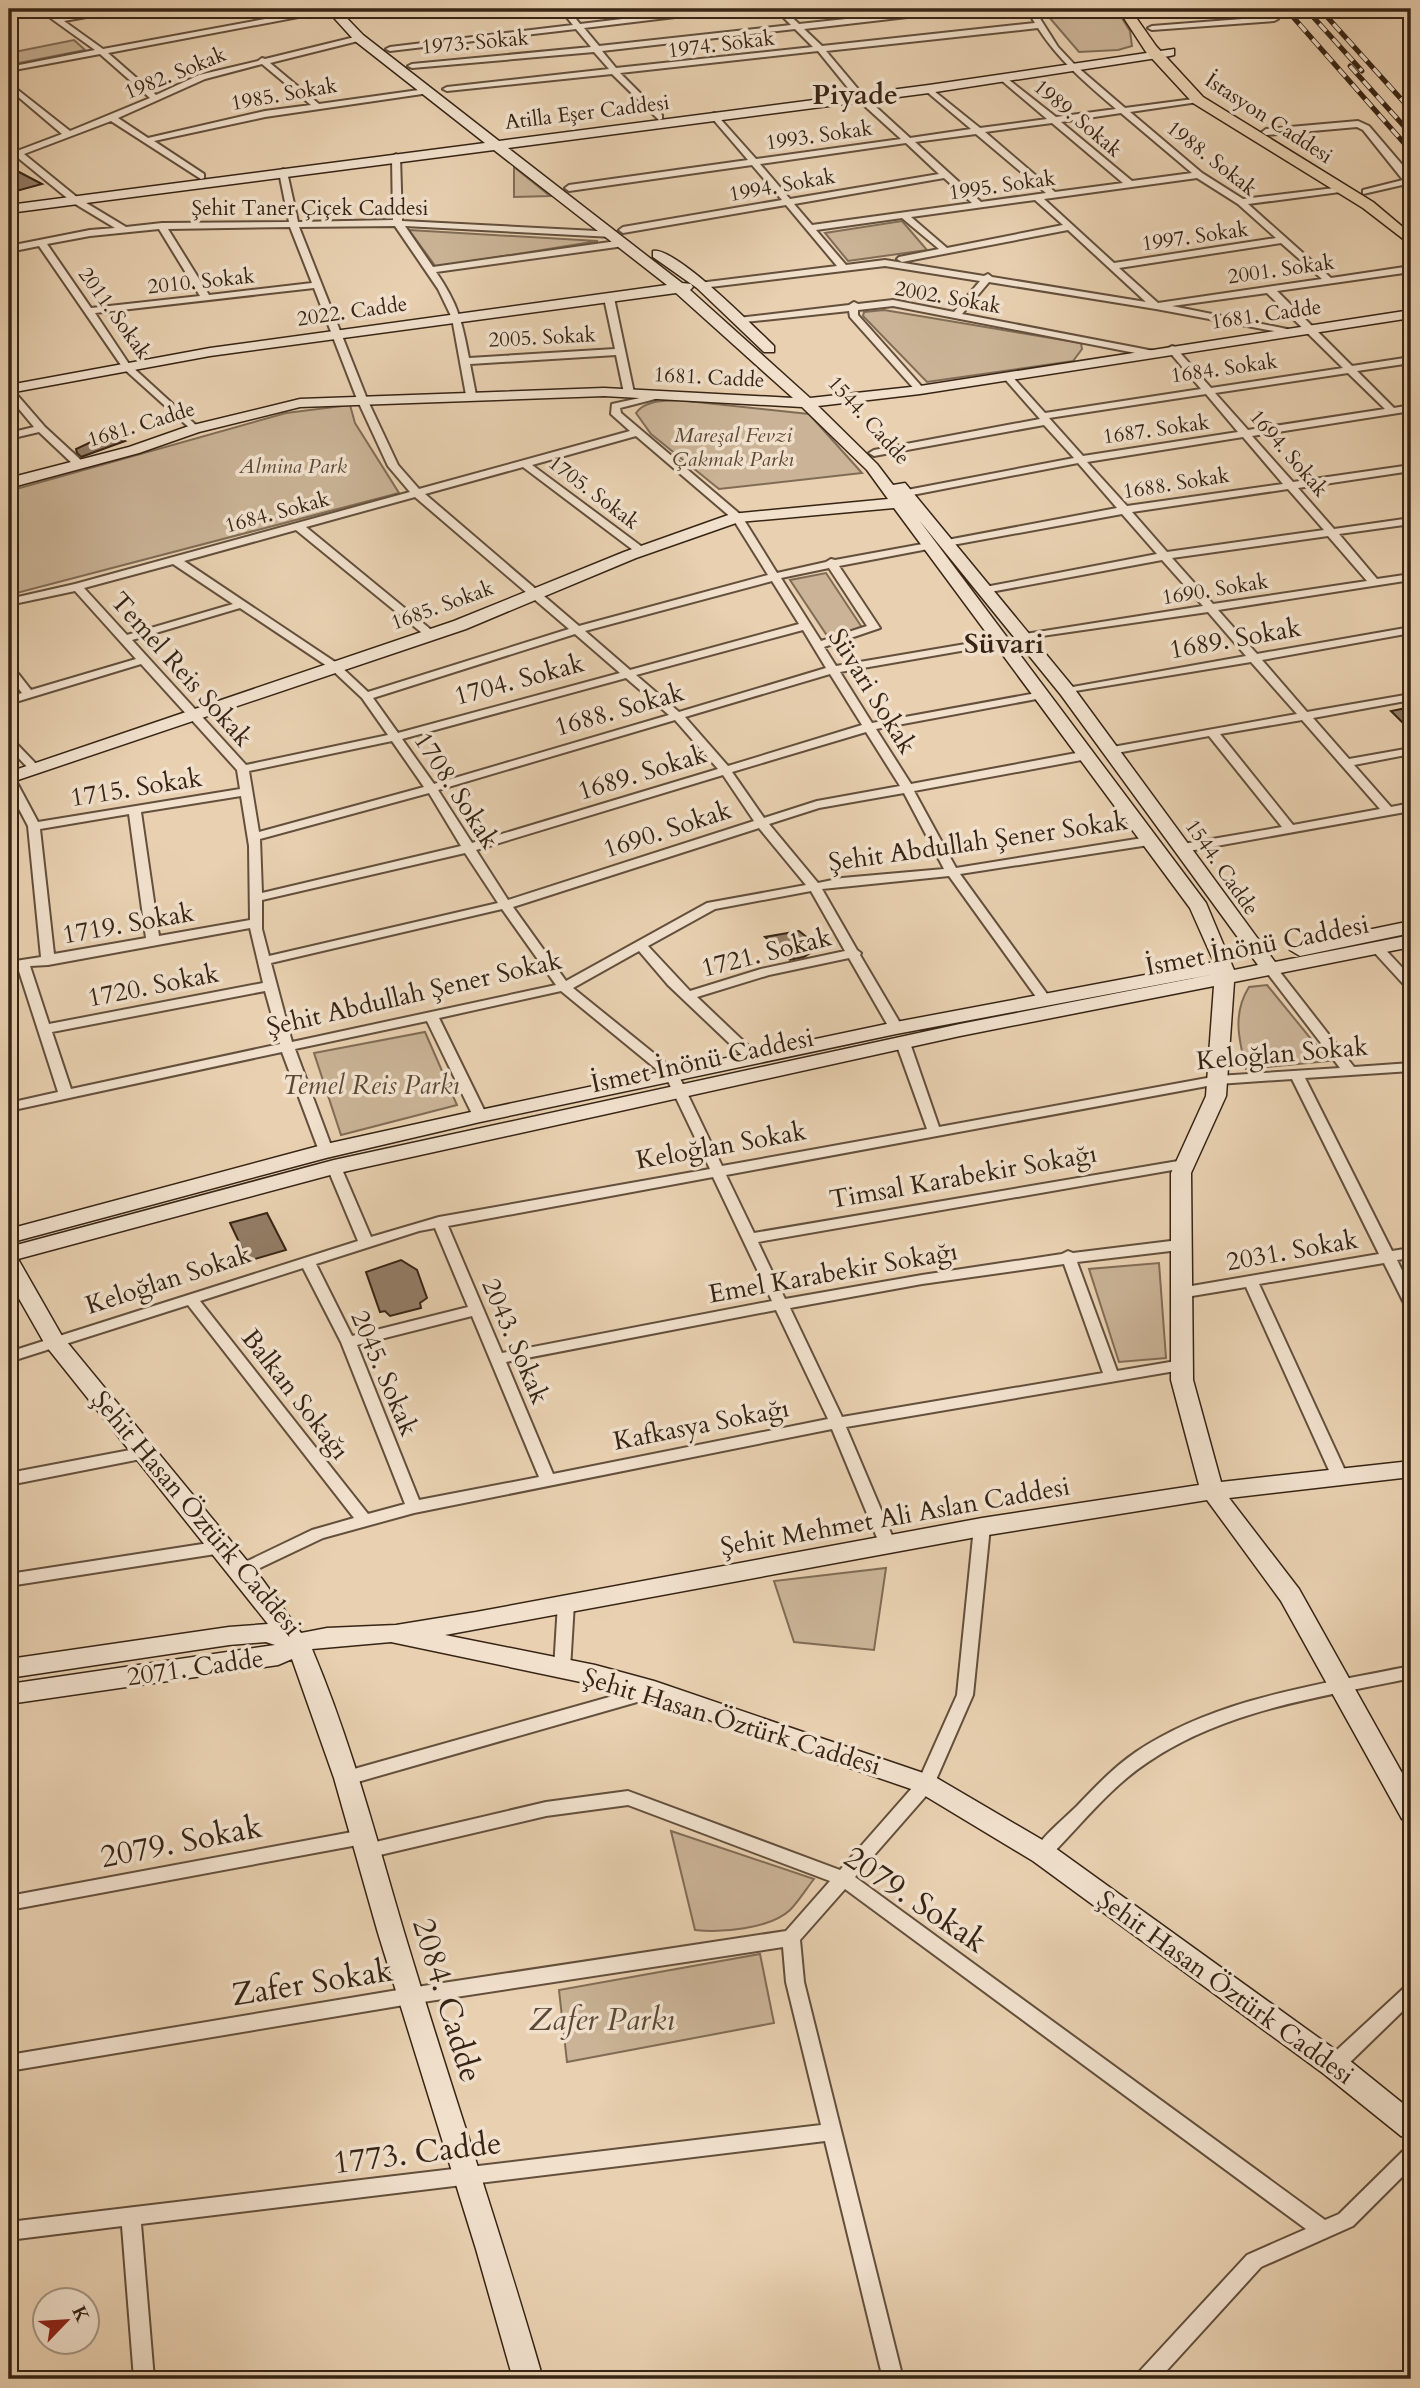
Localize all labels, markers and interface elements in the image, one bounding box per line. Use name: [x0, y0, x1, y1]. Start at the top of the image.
street label: 1973. Sokak: [420, 23, 531, 62]
street label: 1974. Sokak: [666, 23, 777, 65]
street label: 1982. Sokak: [120, 40, 231, 107]
street label: İstasyon Caddesi: [1199, 66, 1338, 171]
street label: 1985. Sokak: [229, 71, 340, 118]
street label: 1989. Sokak: [1027, 73, 1129, 165]
district label: Piyade: [812, 76, 898, 114]
street label: Atilla Eşer Caddesi: [503, 88, 671, 137]
street label: 1993. Sokak: [764, 114, 875, 157]
street label: 1988. Sokak: [1160, 114, 1264, 203]
street label: 1994. Sokak: [727, 162, 838, 209]
street label: 1995. Sokak: [947, 164, 1058, 207]
street label: Şehit Taner Çiçek Caddesi: [192, 194, 429, 223]
street label: 1997. Sokak: [1140, 215, 1251, 258]
street label: 2001. Sokak: [1226, 248, 1337, 291]
street label: 2011. Sokak: [71, 261, 158, 366]
street label: 2010. Sokak: [146, 261, 257, 302]
street label: 2002. Sokak: [893, 274, 1004, 321]
street label: 2022. Cadde: [295, 289, 409, 334]
street label: 1681. Cadde: [1209, 292, 1323, 337]
street label: 2005. Sokak: [488, 320, 597, 355]
street label: 1684. Sokak: [1169, 347, 1280, 390]
street label: 1681. Cadde: [653, 360, 765, 395]
street label: 1544. Cadde: [821, 369, 917, 471]
street label: 1681. Cadde: [84, 394, 198, 455]
street label: 1694. Sokak: [1242, 403, 1335, 504]
street label: 1687. Sokak: [1101, 408, 1212, 451]
park label: Mareşal Fevzi Çakmak Parkı: [672, 421, 794, 474]
street label: 1705. Sokak: [542, 448, 646, 537]
park label: Almina Park: [238, 452, 348, 481]
street label: 1688. Sokak: [1121, 461, 1232, 506]
street label: 1684. Sokak: [221, 484, 333, 540]
street label: 1690. Sokak: [1160, 567, 1271, 612]
street label: 1685. Sokak: [387, 573, 498, 637]
street label: Temel Reis Sokak: [103, 584, 261, 754]
street label: 1689. Sokak: [1167, 610, 1304, 667]
street label: Süvari Sokak: [820, 622, 925, 761]
district label: Süvari: [964, 625, 1044, 663]
street label: 1704. Sokak: [450, 645, 588, 714]
street label: 1688. Sokak: [550, 674, 688, 745]
street label: 1708. Sokak: [406, 725, 508, 856]
street label: 1689. Sokak: [573, 736, 711, 809]
street label: 1715. Sokak: [68, 760, 205, 815]
street label: 1690. Sokak: [599, 792, 736, 867]
street label: Şehit Abdullah Şener Sokak: [826, 803, 1130, 880]
street label: 1544. Cadde: [1178, 813, 1265, 921]
street label: 1719. Sokak: [60, 895, 197, 952]
street label: İsmet İnönü Caddesi: [1142, 907, 1372, 984]
street label: 1721. Sokak: [697, 919, 835, 986]
street label: Şehit Abdullah Şener Sokak: [263, 942, 565, 1044]
street label: 1720. Sokak: [84, 956, 222, 1015]
street label: İsmet İnönü Caddesi: [587, 1020, 817, 1101]
street label: Keloğlan Sokak: [1195, 1029, 1369, 1078]
park label: Temel Reis Parkı: [282, 1068, 460, 1103]
street label: Keloğlan Sokak: [633, 1113, 809, 1178]
street label: Timsal Karabekir Sokağı: [827, 1136, 1099, 1217]
street label: 2031. Sokak: [1224, 1222, 1361, 1279]
street label: Emel Karabekir Sokağı: [706, 1233, 960, 1312]
street label: Keloğlan Sokak: [81, 1236, 256, 1323]
street label: 2043. Sokak: [473, 1273, 558, 1409]
street label: 2045. Sokak: [342, 1305, 427, 1441]
street label: Balkan Sokağı: [234, 1322, 358, 1467]
street label: Şehit Hasan Öztürk Caddesi: [84, 1383, 310, 1643]
street label: Kafkasya Sokağı: [610, 1390, 792, 1459]
street label: Şehit Mehmet Ali Aslan Caddesi: [718, 1469, 1072, 1564]
street label: 2071. Cadde: [125, 1641, 266, 1694]
street label: Şehit Hasan Öztürk Caddesi: [579, 1659, 885, 1784]
street label: 2079. Sokak: [97, 1805, 266, 1879]
street label: 2079. Sokak: [835, 1836, 996, 1964]
street label: Şehit Hasan Öztürk Caddesi: [1090, 1882, 1361, 2093]
street label: 2084. Cadde: [401, 1913, 493, 2088]
street label: Zafer Sokak: [228, 1949, 396, 2017]
park label: Zafer Parkı: [529, 1998, 675, 2042]
street label: 1773. Cadde: [330, 2121, 504, 2185]
north arrow: [32, 2286, 102, 2356]
text: K: [65, 2302, 96, 2327]

